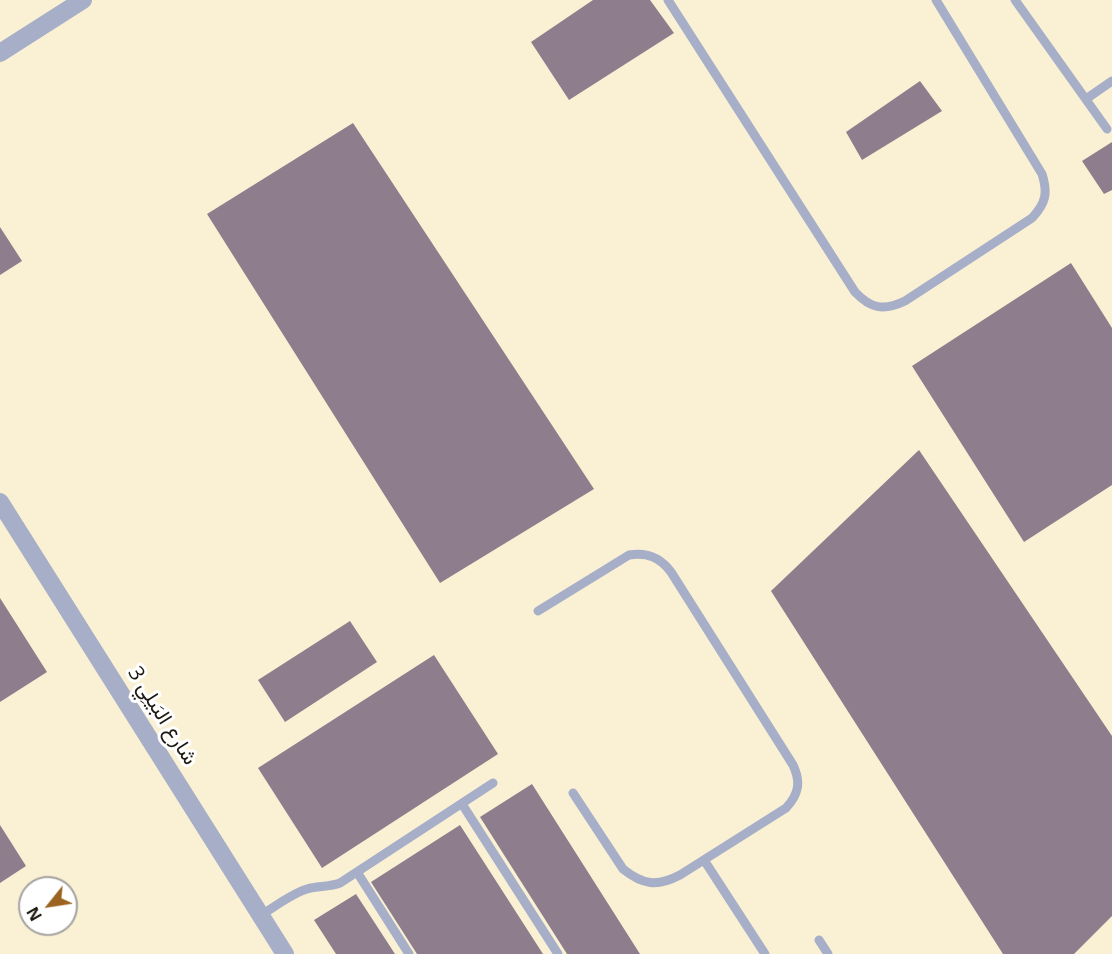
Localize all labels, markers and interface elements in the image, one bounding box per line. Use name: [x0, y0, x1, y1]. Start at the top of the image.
street label: شارع البَيلِي 3: [122, 662, 202, 770]
north arrow: [18, 876, 78, 936]
text: N: [21, 903, 47, 925]

